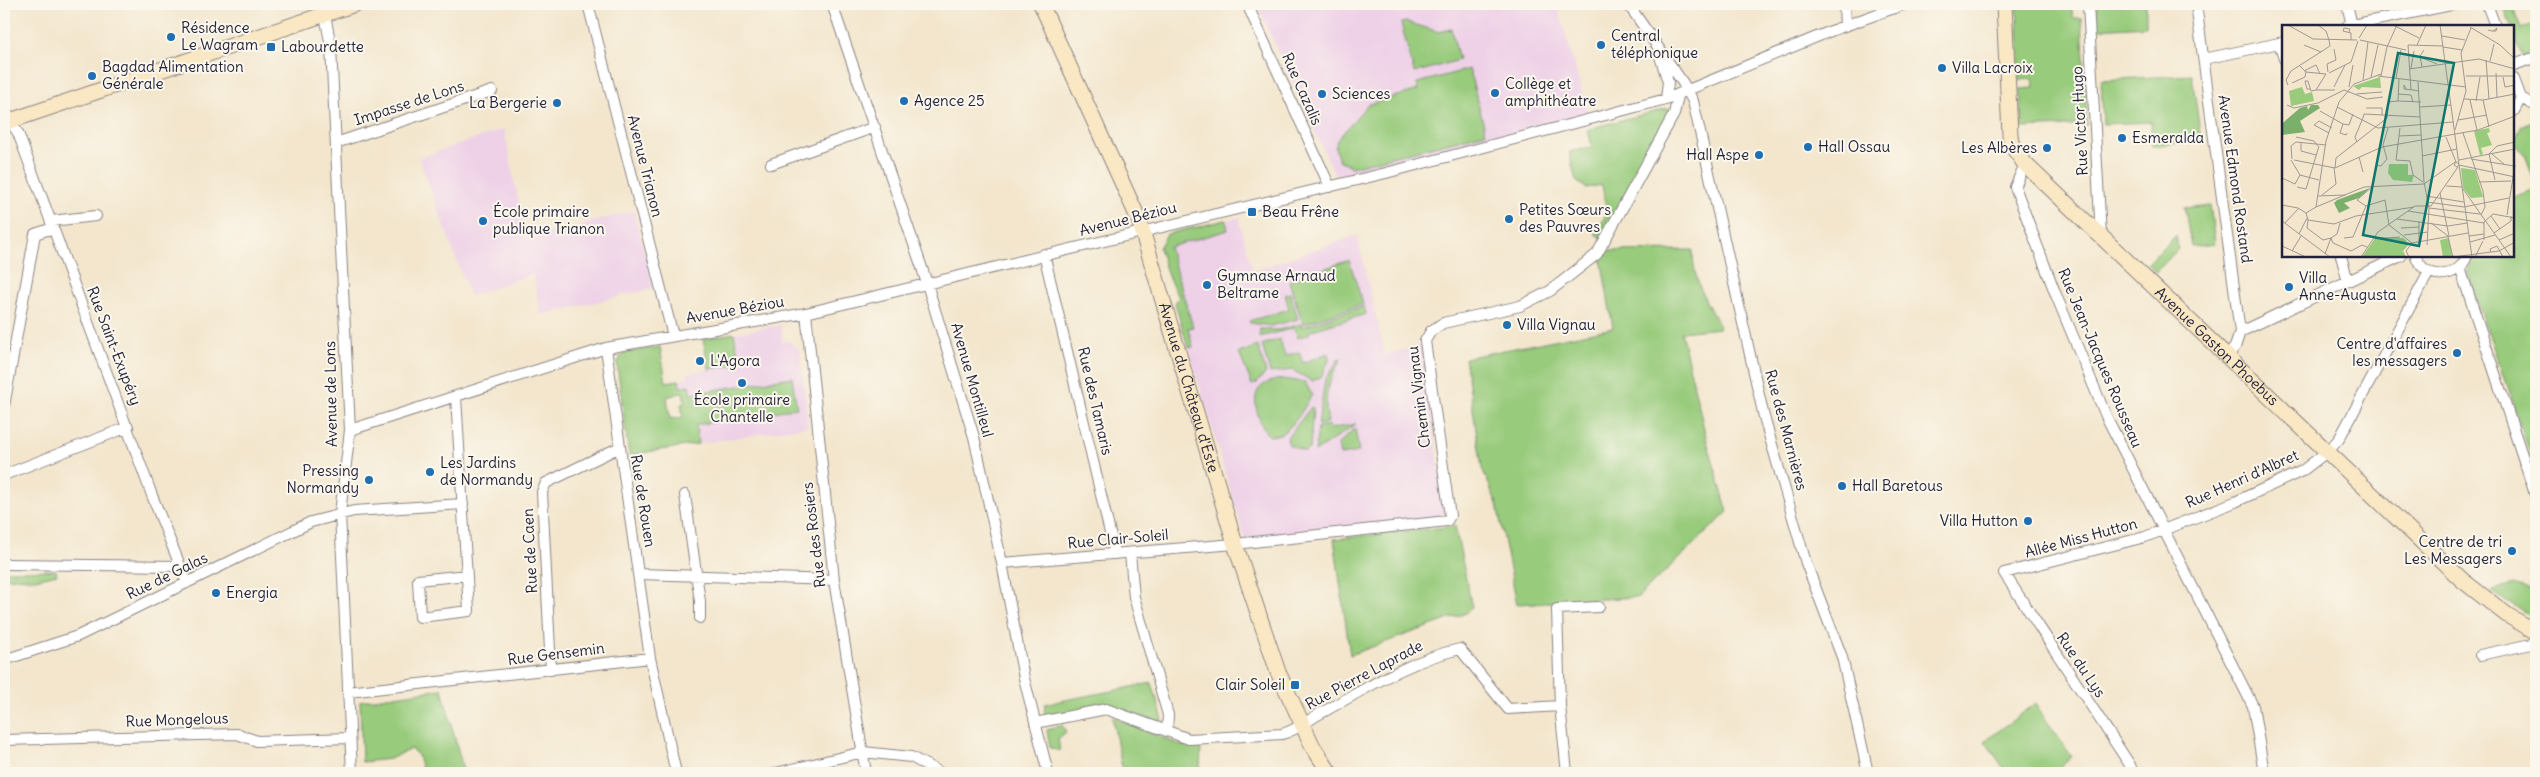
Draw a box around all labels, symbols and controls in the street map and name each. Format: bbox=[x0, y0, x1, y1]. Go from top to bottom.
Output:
place label: Résidence Le Wagram bbox=[181, 18, 258, 54]
inset map bbox=[2282, 25, 2515, 258]
place label: Central téléphonique bbox=[1611, 26, 1698, 62]
marker: Résidence Le Wagram bbox=[165, 31, 177, 43]
place label: Labourdette bbox=[281, 37, 364, 56]
marker: Central téléphonique bbox=[1595, 39, 1607, 51]
marker: Labourdette bbox=[265, 41, 277, 53]
street label: Rue Cazalis bbox=[1278, 50, 1327, 128]
place label: Bagdad Alimentation Générale bbox=[102, 57, 244, 93]
place label: Villa Lacroix bbox=[1952, 58, 2034, 77]
marker: Villa Lacroix bbox=[1936, 62, 1948, 74]
street label: Rue Victor Hugo bbox=[2067, 66, 2092, 176]
marker: Bagdad Alimentation Générale bbox=[86, 70, 98, 82]
place label: Collège et amphithéatre bbox=[1505, 74, 1596, 110]
street label: Impasse de Lons bbox=[352, 76, 466, 129]
place label: Sciences bbox=[1332, 84, 1391, 103]
marker: Collège et amphithéatre bbox=[1489, 87, 1501, 99]
marker: Sciences bbox=[1316, 88, 1328, 100]
place label: Agence 25 bbox=[914, 91, 985, 110]
place label: La Bergerie bbox=[469, 93, 547, 112]
street label: Avenue Edmond Rostand bbox=[2214, 94, 2257, 264]
marker: Agence 25 bbox=[898, 95, 910, 107]
marker: La Bergerie bbox=[551, 97, 563, 109]
street label: Avenue Trianon bbox=[624, 113, 667, 219]
place label: Esmeralda bbox=[2132, 128, 2205, 147]
marker: Esmeralda bbox=[2116, 132, 2128, 144]
place label: Hall Ossau bbox=[1818, 137, 1890, 156]
place label: Les Albères bbox=[1961, 138, 2037, 157]
marker: Hall Ossau bbox=[1802, 141, 1814, 153]
marker: Les Albères bbox=[2041, 142, 2053, 154]
place label: Hall Aspe bbox=[1686, 145, 1749, 164]
marker: Hall Aspe bbox=[1753, 149, 1765, 161]
street label: Avenue Béziou bbox=[1077, 197, 1179, 240]
place label: Petites Sœurs des Pauvres bbox=[1519, 200, 1611, 236]
place label: École primaire publique Trianon bbox=[493, 202, 605, 238]
place label: Beau Frêne bbox=[1262, 202, 1339, 221]
marker: Beau Frêne bbox=[1246, 206, 1258, 218]
marker: Petites Sœurs des Pauvres bbox=[1503, 213, 1515, 225]
marker: École primaire publique Trianon bbox=[477, 215, 489, 227]
street label: Rue Jean-Jacques Rousseau bbox=[2054, 265, 2147, 451]
place label: Gymnase Arnaud Beltrame bbox=[1217, 266, 1336, 302]
place label: Villa Anne-Augusta bbox=[2299, 268, 2397, 304]
marker: Gymnase Arnaud Beltrame bbox=[1201, 279, 1213, 291]
marker: Villa Anne-Augusta bbox=[2283, 281, 2295, 293]
street label: Avenue Gaston Phoebus bbox=[2151, 283, 2283, 410]
street label: Rue Saint-Exupéry bbox=[83, 284, 146, 408]
street label: Avenue Béziou bbox=[684, 291, 786, 328]
street label: Avenue du Château d'Este bbox=[1155, 300, 1223, 475]
place label: Villa Vignau bbox=[1517, 315, 1596, 334]
marker: Villa Vignau bbox=[1501, 319, 1513, 331]
street label: Avenue Montilleul bbox=[947, 320, 998, 439]
place label: Centre d'affaires les messagers bbox=[2336, 334, 2447, 370]
street label: Avenue de Lons bbox=[320, 341, 341, 447]
street label: Rue des Tamaris bbox=[1074, 345, 1117, 457]
street label: Chemin Vignau bbox=[1403, 345, 1434, 449]
marker: Centre d'affaires les messagers bbox=[2451, 347, 2463, 359]
place label: L'Agora bbox=[710, 351, 761, 370]
marker: L'Agora bbox=[694, 355, 706, 367]
street label: Rue des Marnières bbox=[1761, 367, 1812, 493]
marker: École primaire Chantelle bbox=[736, 377, 748, 389]
place label: École primaire Chantelle bbox=[694, 390, 790, 426]
street label: Rue Henri d'Albret bbox=[2182, 445, 2301, 512]
place label: Les Jardins de Normandy bbox=[440, 453, 533, 489]
street label: Rue de Rouen bbox=[627, 453, 660, 549]
place label: Pressing Normandy bbox=[286, 461, 359, 497]
marker: Les Jardins de Normandy bbox=[424, 466, 436, 478]
marker: Pressing Normandy bbox=[363, 474, 375, 486]
place label: Hall Baretous bbox=[1852, 476, 1943, 495]
marker: Hall Baretous bbox=[1836, 480, 1848, 492]
street label: Rue des Rosiers bbox=[798, 481, 829, 589]
street label: Rue de Caen bbox=[518, 508, 541, 594]
place label: Villa Hutton bbox=[1940, 511, 2018, 530]
street label: Allée Miss Hutton bbox=[2023, 513, 2139, 562]
marker: Villa Hutton bbox=[2022, 515, 2034, 527]
street label: Rue Clair-Soleil bbox=[1067, 525, 1169, 552]
place label: Centre de tri Les Messagers bbox=[2404, 532, 2502, 568]
marker: Centre de tri Les Messagers bbox=[2506, 545, 2518, 557]
street label: Rue de Galas bbox=[123, 548, 211, 603]
place label: Energia bbox=[226, 583, 278, 602]
marker: Energia bbox=[210, 587, 222, 599]
street label: Rue du Lys bbox=[2053, 629, 2110, 701]
street label: Rue Pierre Laprade bbox=[1302, 636, 1426, 713]
street label: Rue Gensemin bbox=[506, 638, 606, 669]
place label: Clair Soleil bbox=[1215, 675, 1285, 694]
marker: Clair Soleil bbox=[1289, 679, 1301, 691]
street label: Rue Mongelous bbox=[125, 708, 229, 731]

